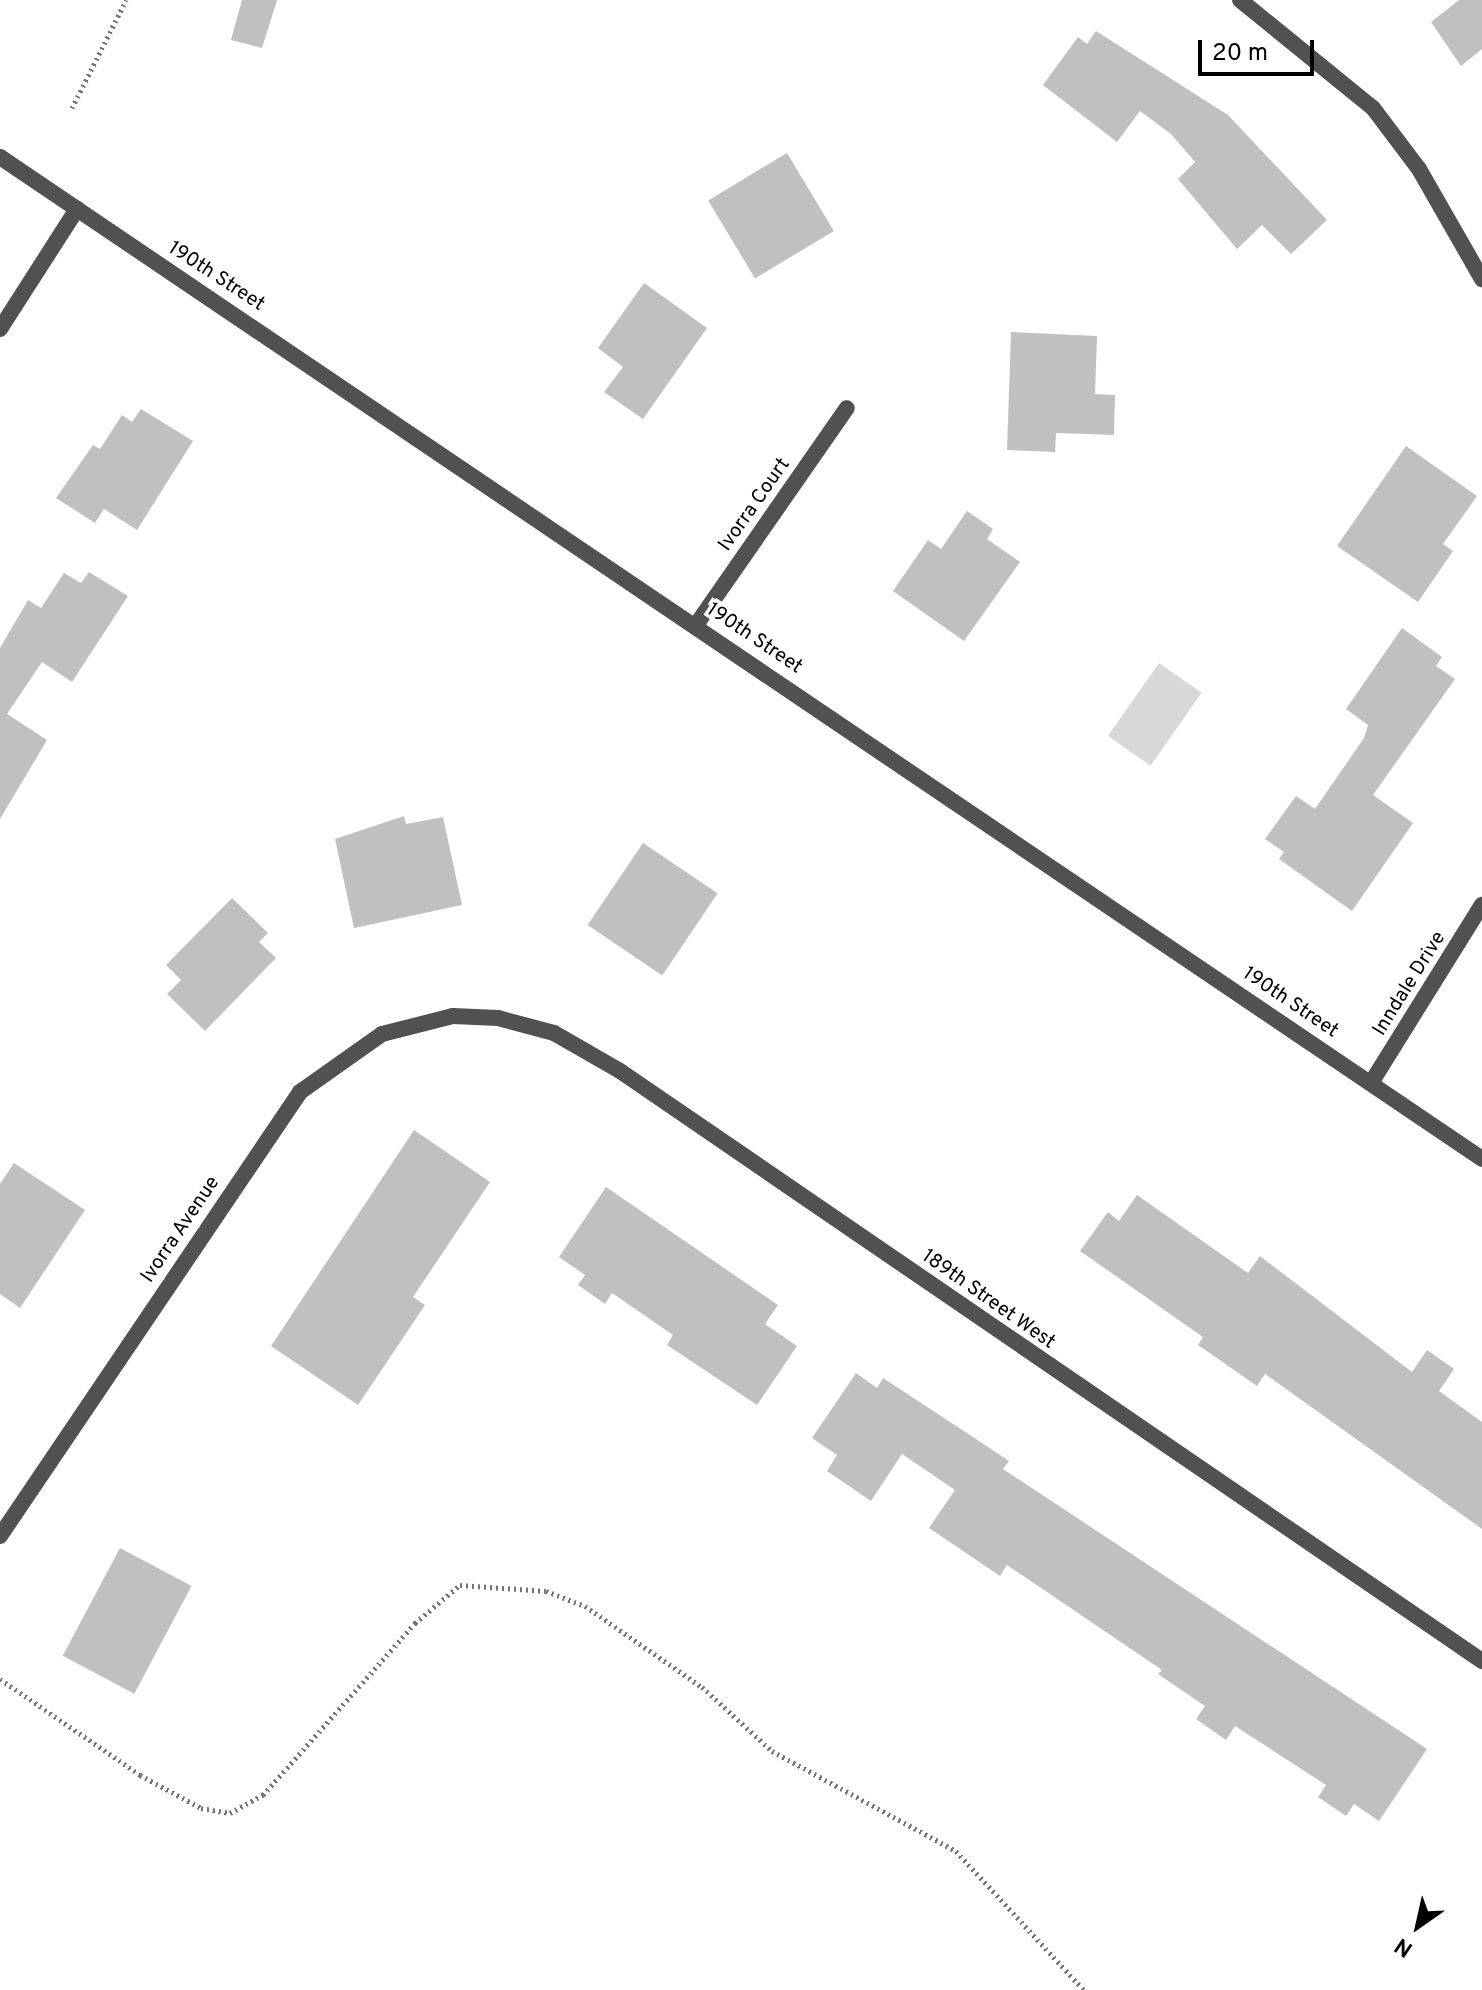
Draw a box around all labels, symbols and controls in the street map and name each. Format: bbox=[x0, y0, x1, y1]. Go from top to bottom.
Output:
scale bar bbox=[1202, 24, 1318, 74]
text: 20 m bbox=[1212, 39, 1268, 69]
street label: 190th Street bbox=[163, 237, 269, 317]
street label: Ivorra Court bbox=[714, 454, 796, 556]
street label: 190th Street bbox=[702, 598, 806, 680]
street label: Inndale Drive bbox=[1368, 927, 1452, 1041]
street label: 190th Street bbox=[1238, 962, 1342, 1044]
street label: Ivorra Avenue bbox=[136, 1172, 226, 1288]
street label: 189th Street West bbox=[916, 1245, 1060, 1355]
north arrow bbox=[1378, 1886, 1458, 1966]
text: N bbox=[1390, 1931, 1418, 1962]

